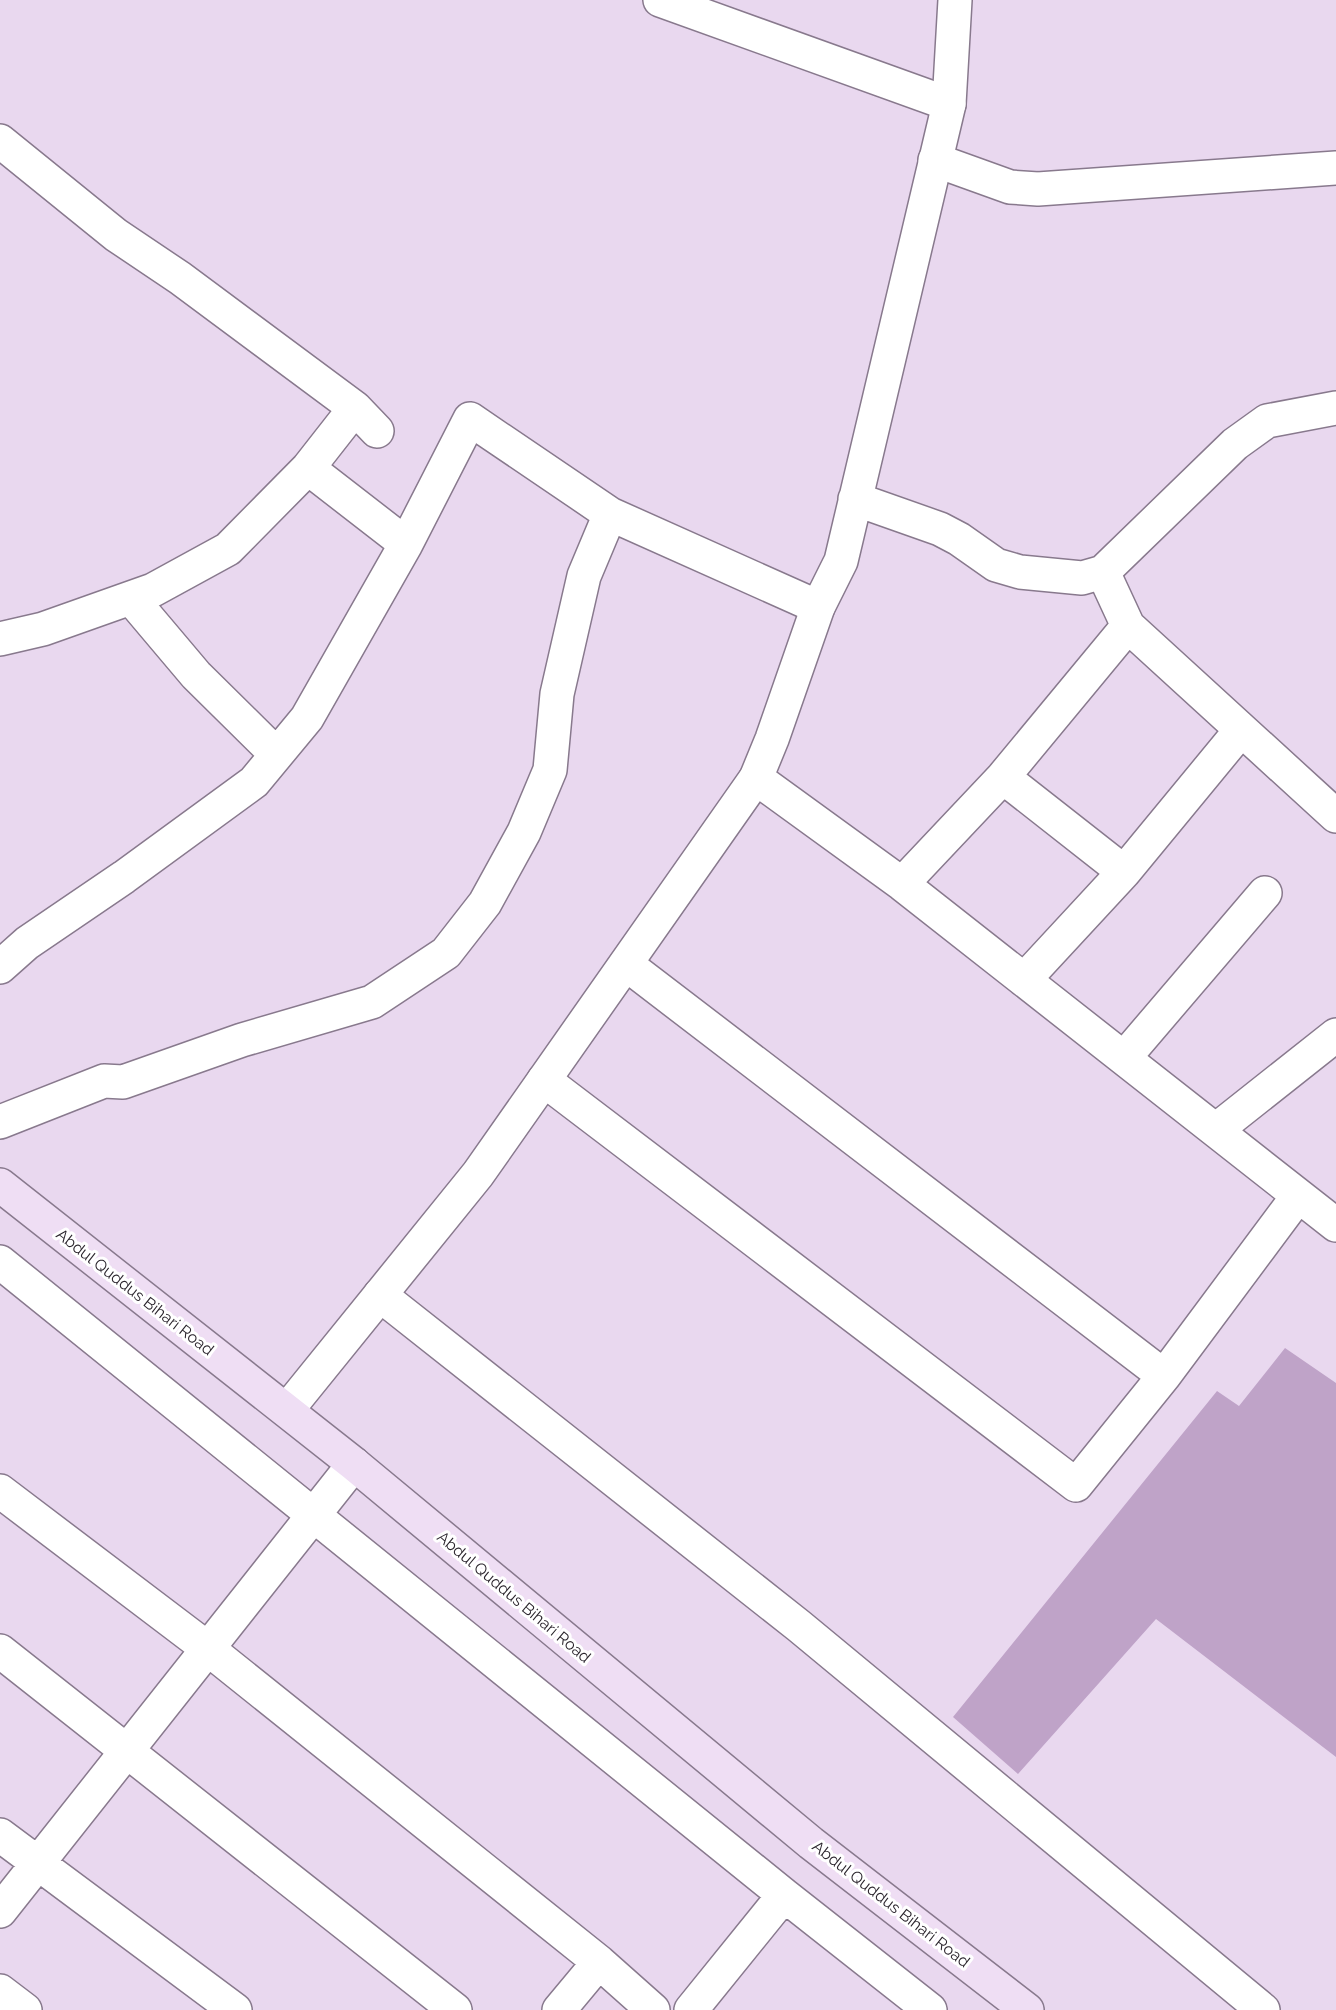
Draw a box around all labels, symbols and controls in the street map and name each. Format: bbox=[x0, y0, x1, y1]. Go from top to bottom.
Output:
street label: Abdul Quddus Bihari Road bbox=[52, 1225, 218, 1359]
street label: Abdul Quddus Bihari Road bbox=[433, 1527, 595, 1667]
street label: Abdul Quddus Bihari Road bbox=[808, 1837, 974, 1971]

